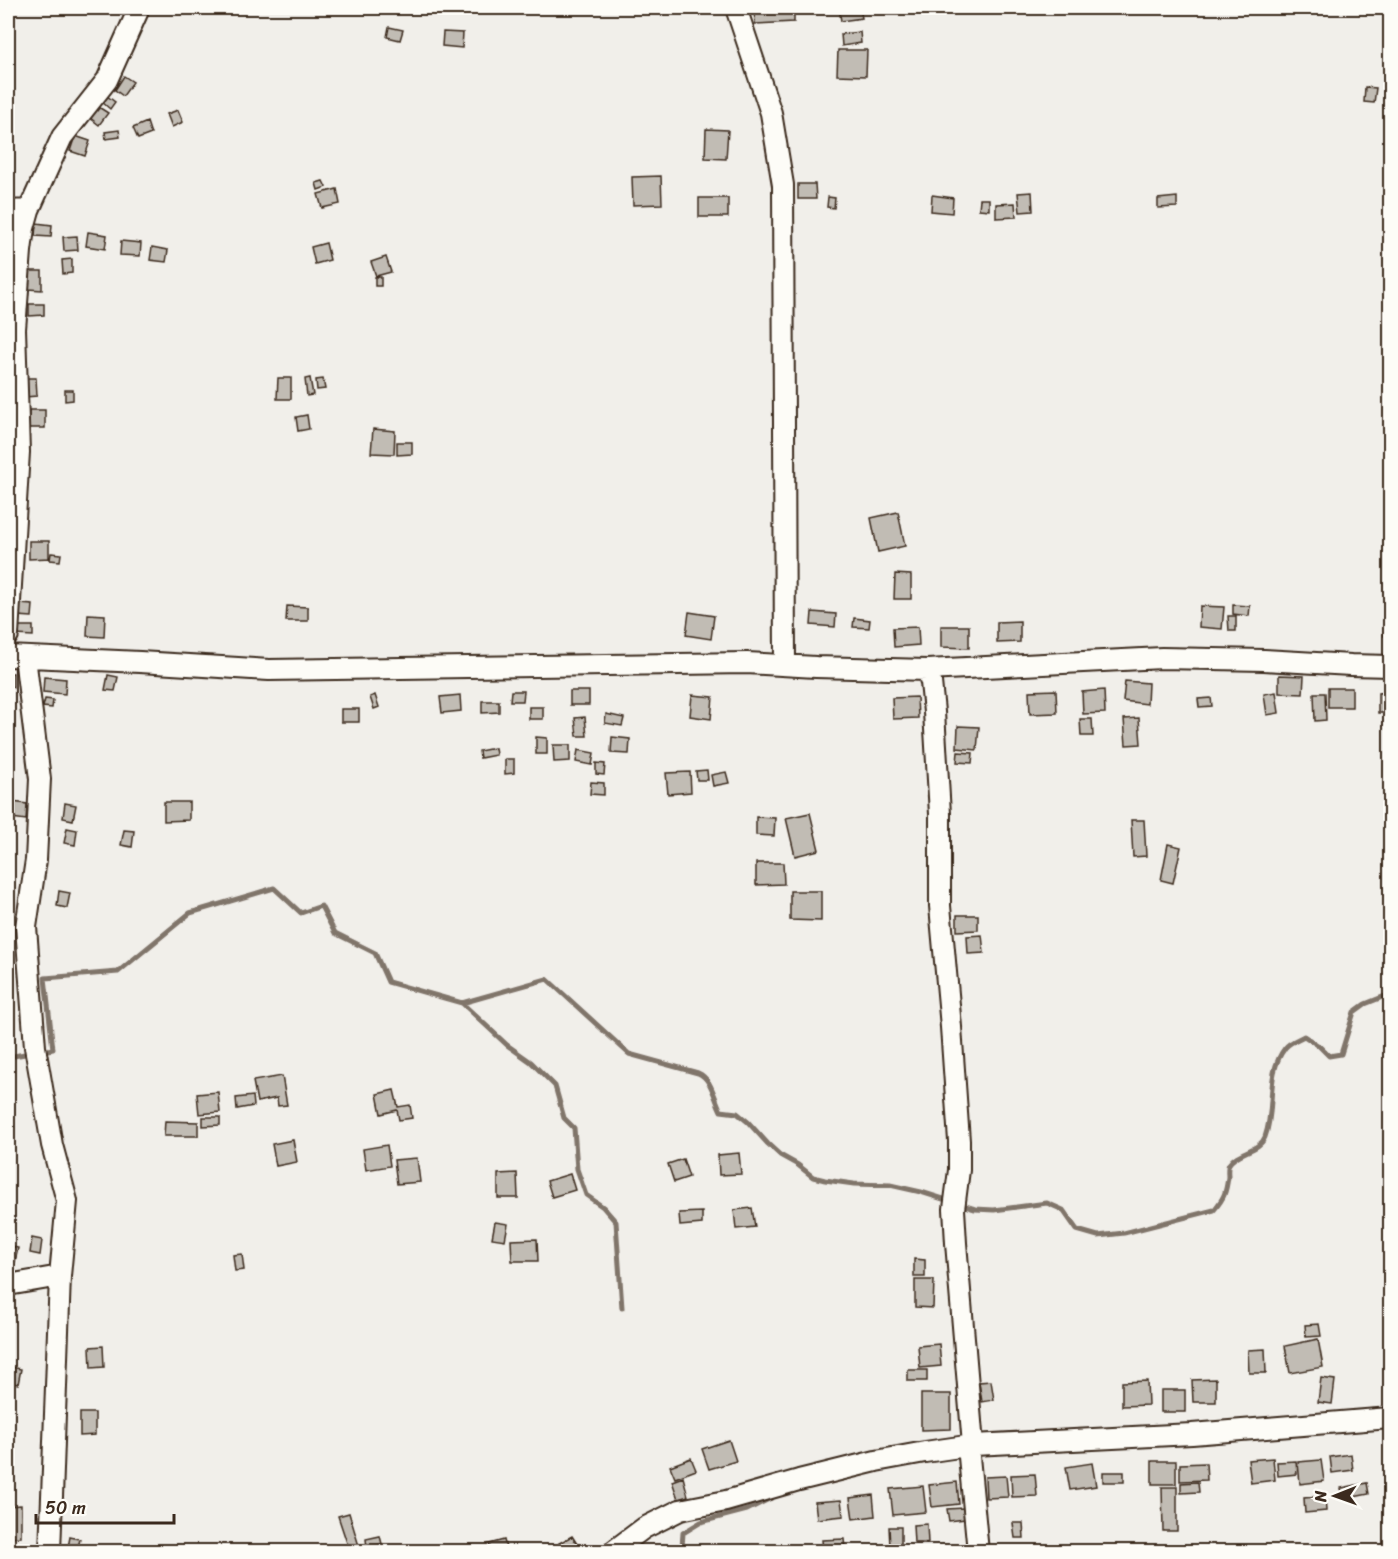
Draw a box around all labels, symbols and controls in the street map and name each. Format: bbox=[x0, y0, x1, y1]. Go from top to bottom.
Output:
north arrow bbox=[1305, 1466, 1365, 1526]
scale bar bbox=[36, 1487, 174, 1525]
text: N bbox=[1306, 1490, 1335, 1503]
text: 50 m bbox=[45, 1492, 86, 1524]

